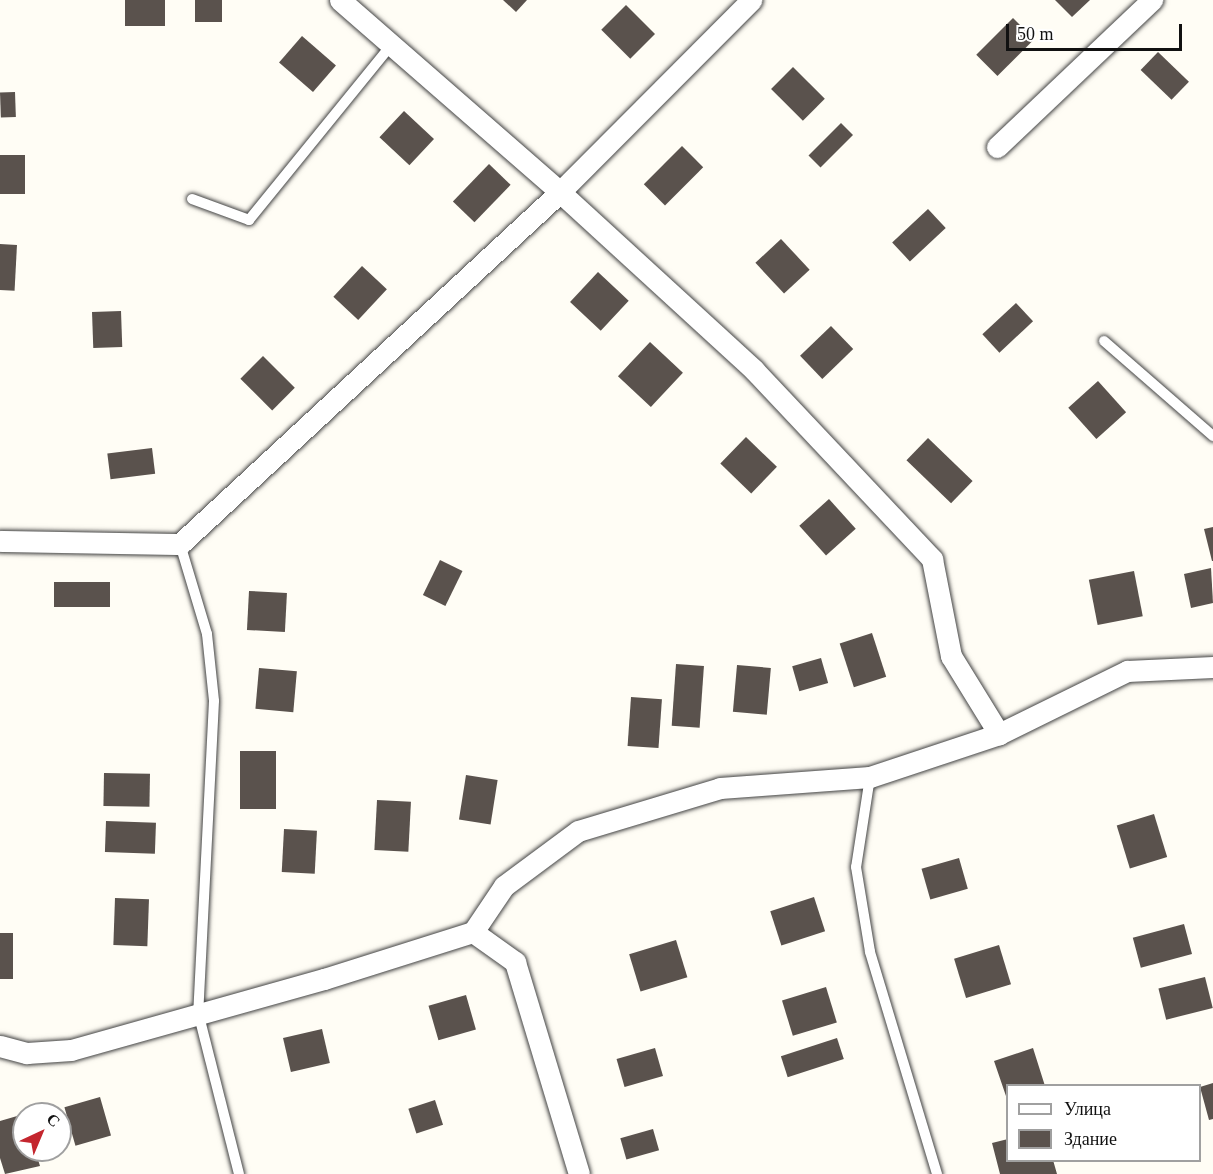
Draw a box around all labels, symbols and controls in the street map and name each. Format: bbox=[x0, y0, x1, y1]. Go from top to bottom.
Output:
scale bar bbox=[1009, 12, 1184, 50]
text: 50 m bbox=[1017, 24, 1054, 44]
legend bbox=[1006, 1084, 1201, 1162]
text: Улица bbox=[1064, 1099, 1111, 1119]
north arrow bbox=[12, 1102, 72, 1162]
text: С bbox=[43, 1110, 64, 1130]
text: Здание bbox=[1064, 1129, 1117, 1149]

